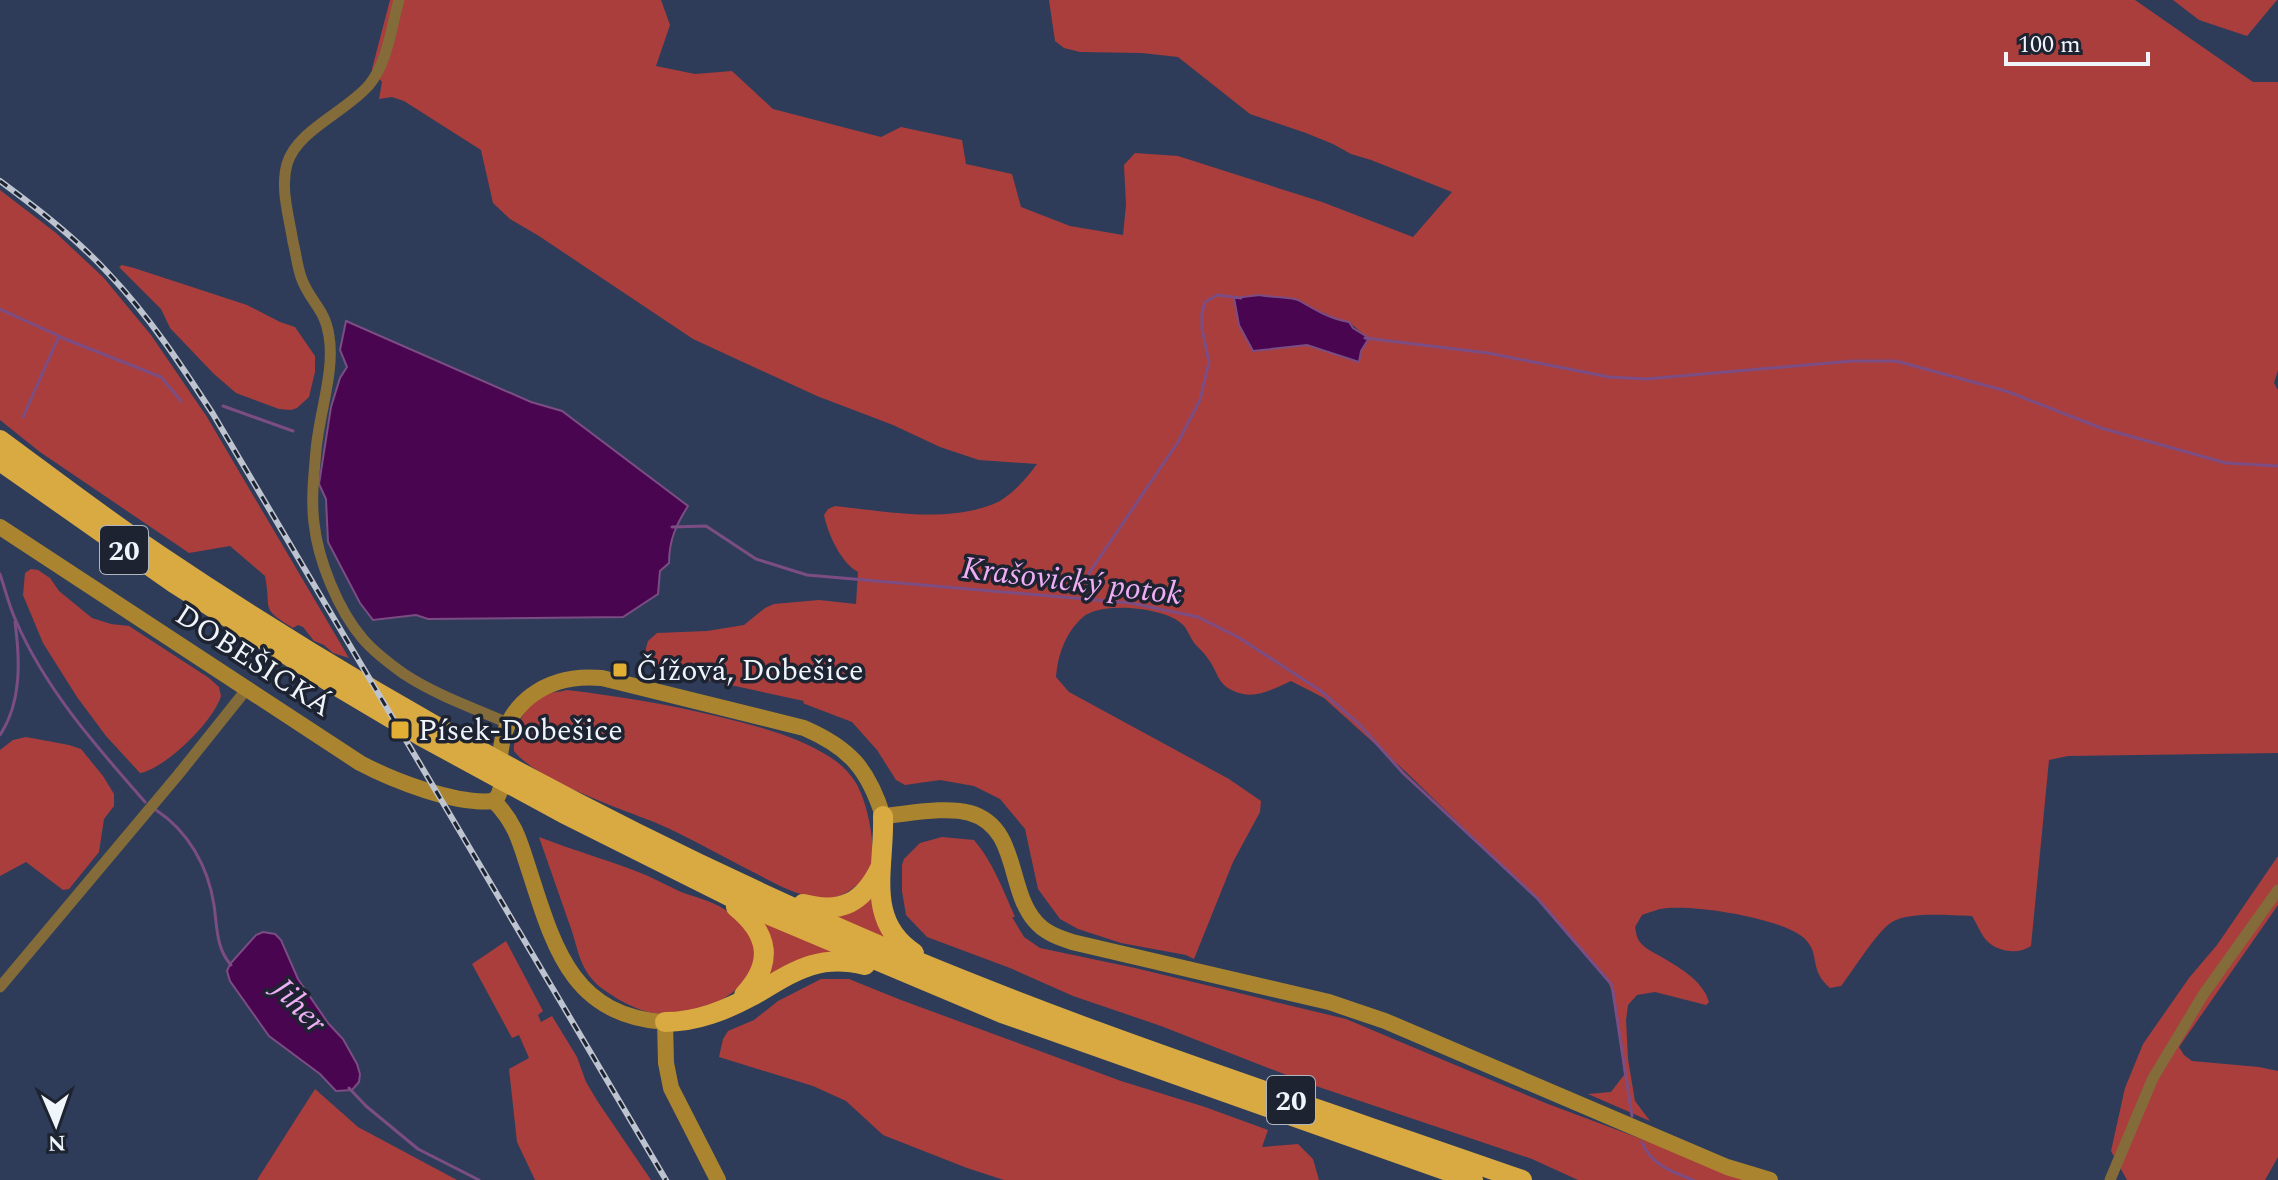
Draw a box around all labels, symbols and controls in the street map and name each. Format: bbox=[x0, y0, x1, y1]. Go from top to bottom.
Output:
scale bar bbox=[2006, 16, 2148, 66]
text: 100 m bbox=[2018, 27, 2081, 63]
road number: 20 bbox=[100, 526, 148, 574]
water label: Krašovický potok bbox=[959, 544, 1185, 619]
street label: DOBEŠICKÁ bbox=[166, 593, 341, 729]
place label: Čížová, Dobešice bbox=[636, 648, 864, 694]
marker: Čížová, Dobešice bbox=[611, 661, 629, 679]
place label: Písek-Dobešice bbox=[418, 708, 623, 754]
marker: Písek-Dobešice bbox=[389, 719, 411, 741]
water label: Jiher bbox=[258, 965, 339, 1046]
road number: 20 bbox=[1267, 1076, 1315, 1124]
north arrow bbox=[16, 1084, 96, 1164]
text: N bbox=[47, 1126, 66, 1159]

